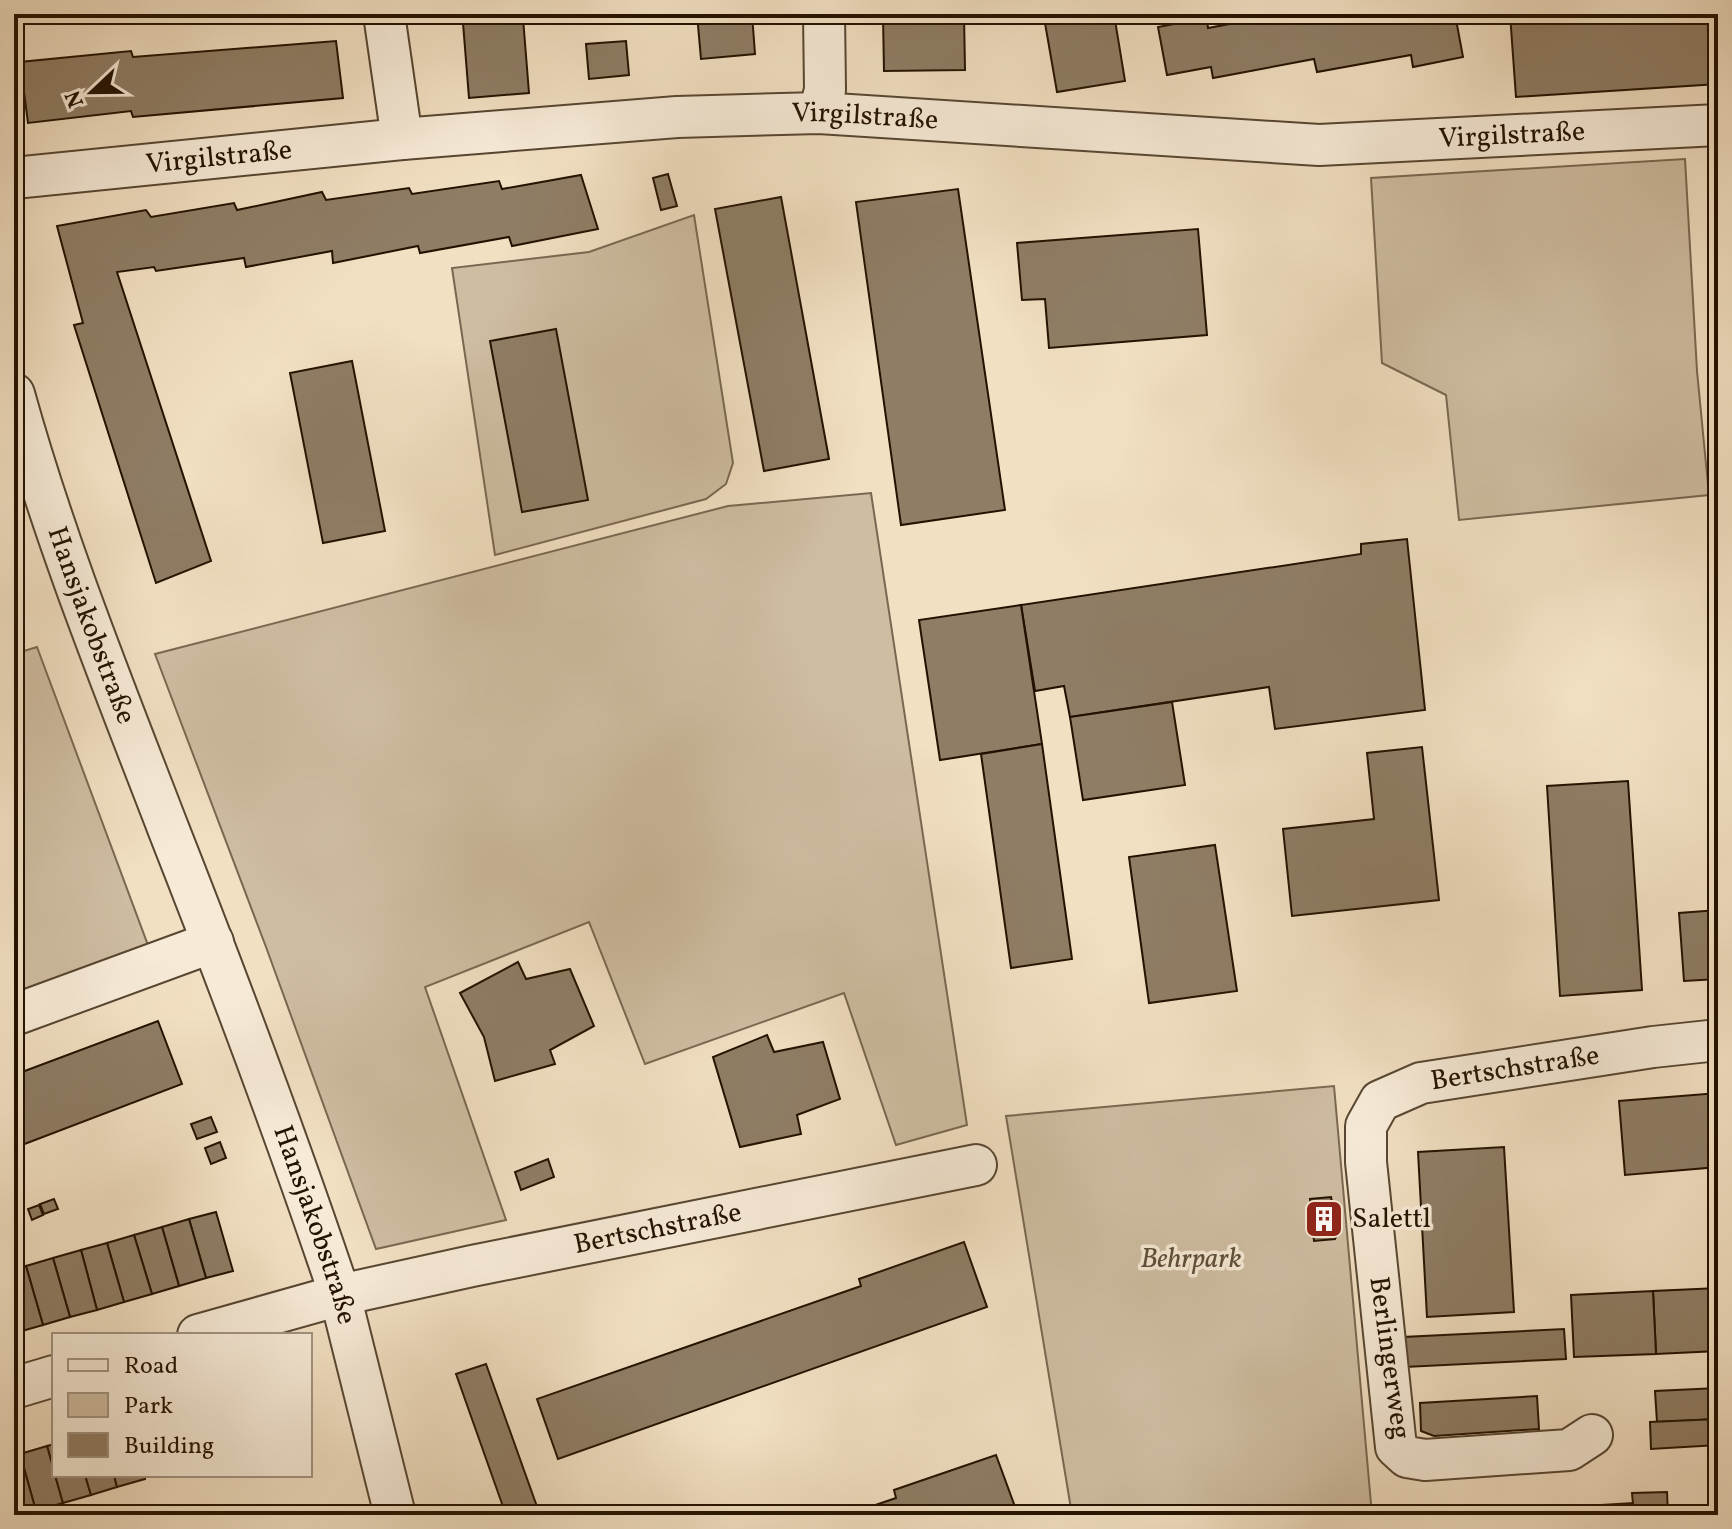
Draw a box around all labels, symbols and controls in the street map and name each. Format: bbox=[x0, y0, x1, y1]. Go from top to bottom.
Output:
north arrow bbox=[52, 52, 132, 132]
text: N bbox=[58, 85, 93, 112]
street label: Virgilstraße bbox=[791, 93, 939, 140]
street label: Virgilstraße bbox=[1438, 112, 1586, 158]
street label: Virgilstraße bbox=[144, 131, 294, 184]
street label: Hansjakobstraße bbox=[37, 521, 146, 730]
street label: Bertschstraße bbox=[1428, 1036, 1602, 1101]
street label: Hansjakobstraße bbox=[263, 1120, 366, 1328]
street label: Bertschstraße bbox=[570, 1193, 745, 1265]
building icon: Salettl bbox=[1303, 1198, 1345, 1240]
place label: Salettl bbox=[1352, 1200, 1431, 1239]
park label: Behrpark bbox=[1140, 1240, 1242, 1279]
street label: Berlingerweg bbox=[1358, 1274, 1420, 1442]
legend bbox=[52, 1333, 312, 1477]
text: Road bbox=[124, 1350, 178, 1384]
text: Park bbox=[124, 1390, 173, 1424]
text: Building bbox=[124, 1430, 214, 1464]

